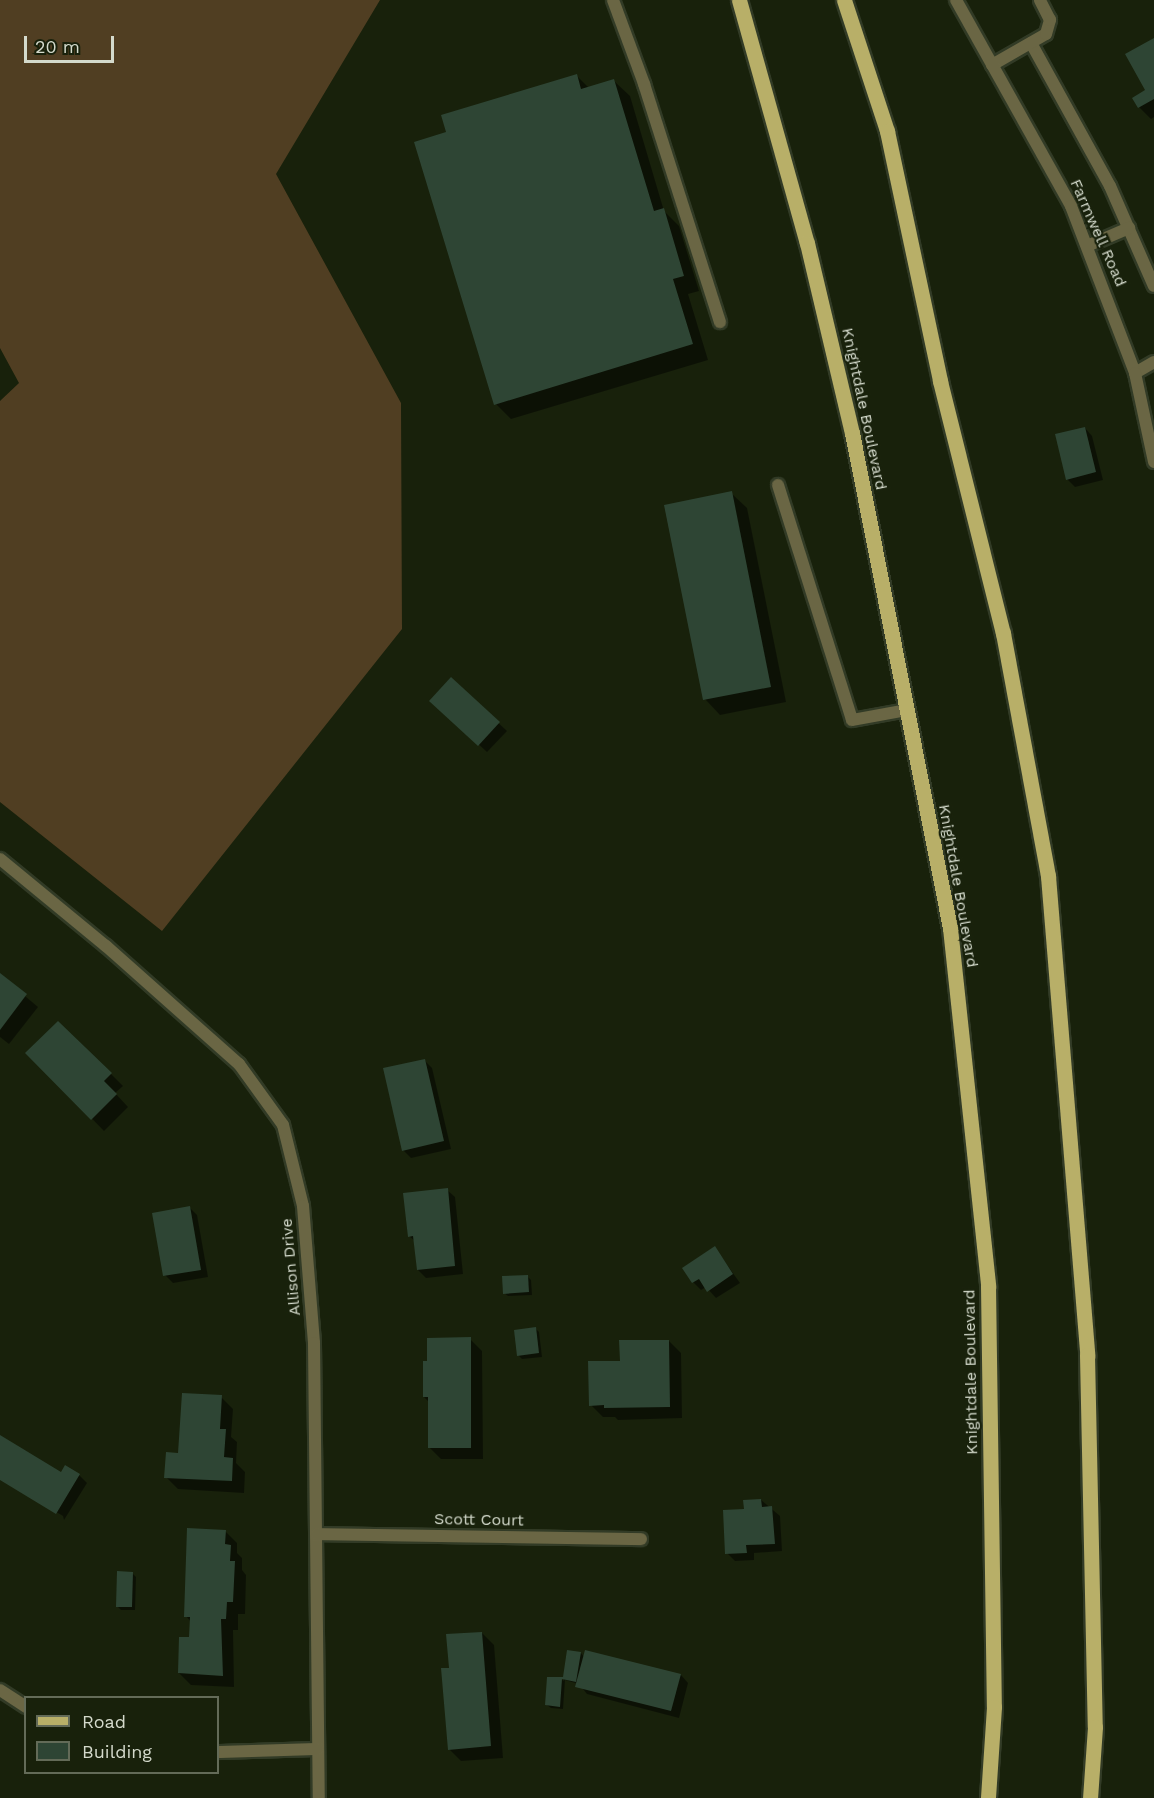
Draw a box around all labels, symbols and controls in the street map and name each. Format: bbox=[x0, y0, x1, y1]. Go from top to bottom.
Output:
scale bar bbox=[27, 24, 117, 62]
text: 20 m bbox=[35, 36, 80, 57]
street label: Farmwell Road bbox=[1066, 176, 1130, 290]
street label: Knightdale Boulevard bbox=[837, 326, 891, 492]
street label: Knightdale Boulevard bbox=[934, 803, 982, 969]
street label: Allison Drive bbox=[277, 1217, 305, 1317]
street label: Knightdale Boulevard bbox=[960, 1289, 982, 1455]
street label: Scott Court bbox=[434, 1510, 524, 1530]
legend bbox=[24, 1696, 219, 1774]
text: Road bbox=[82, 1711, 126, 1732]
text: Building bbox=[82, 1741, 152, 1762]

